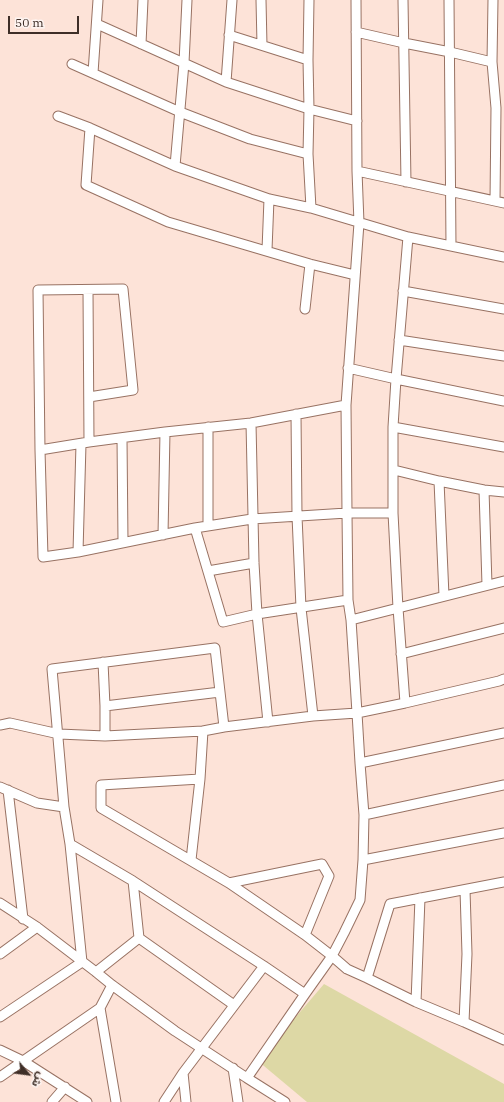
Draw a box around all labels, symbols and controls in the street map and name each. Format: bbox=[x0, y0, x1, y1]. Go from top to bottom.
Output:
scale bar bbox=[10, 8, 81, 34]
text: 50 m bbox=[15, 15, 44, 30]
north arrow bbox=[8, 1054, 48, 1094]
text: ش bbox=[29, 1070, 48, 1090]

